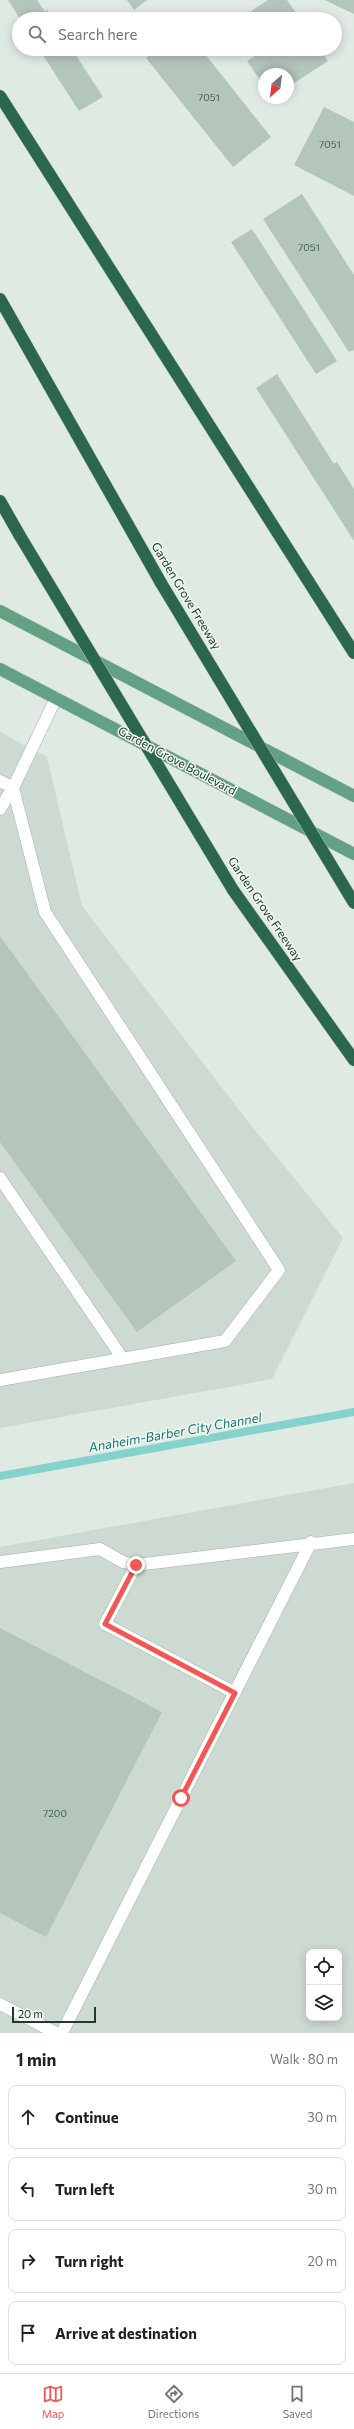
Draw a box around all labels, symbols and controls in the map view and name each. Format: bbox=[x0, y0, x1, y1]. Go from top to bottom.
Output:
search box bbox=[12, 12, 342, 56]
icon: search bbox=[26, 23, 48, 45]
text: Search here bbox=[58, 25, 137, 43]
north arrow bbox=[258, 68, 294, 104]
house number: 7051 bbox=[198, 91, 220, 103]
house number: 7051 bbox=[319, 138, 341, 150]
house number: 7051 bbox=[298, 241, 320, 253]
street label: Garden Grove Freeway bbox=[149, 539, 224, 652]
street label: Garden Grove Boulevard bbox=[116, 723, 239, 797]
street label: Garden Grove Freeway bbox=[226, 854, 306, 963]
water label: Anaheim-Barber City Channel bbox=[86, 1409, 263, 1455]
route end bbox=[127, 1556, 145, 1574]
route start bbox=[172, 1789, 190, 1807]
house number: 7200 bbox=[43, 1807, 67, 1819]
map controls bbox=[306, 1949, 342, 2021]
button: locate bbox=[306, 1949, 342, 1985]
button: layers bbox=[306, 1985, 342, 2021]
scale bar bbox=[12, 2005, 96, 2024]
text: 20 m bbox=[18, 2007, 43, 2020]
text: 1 min bbox=[16, 2049, 56, 2070]
text: Walk · 80 m bbox=[270, 2051, 338, 2067]
icon: ahead bbox=[17, 2106, 39, 2128]
text: Continue bbox=[55, 2108, 119, 2126]
text: 30 m bbox=[307, 2109, 337, 2125]
icon: left bbox=[17, 2178, 39, 2200]
text: Turn left bbox=[55, 2180, 114, 2198]
text: 30 m bbox=[307, 2181, 337, 2197]
icon: right bbox=[17, 2250, 39, 2272]
text: Turn right bbox=[55, 2252, 124, 2270]
text: 20 m bbox=[308, 2253, 337, 2269]
icon: arrive bbox=[17, 2322, 39, 2344]
text: Arrive at destination bbox=[55, 2324, 197, 2342]
tab: Map bbox=[42, 2383, 64, 2420]
tab: Directions bbox=[148, 2383, 199, 2420]
tab: Saved bbox=[283, 2383, 312, 2420]

